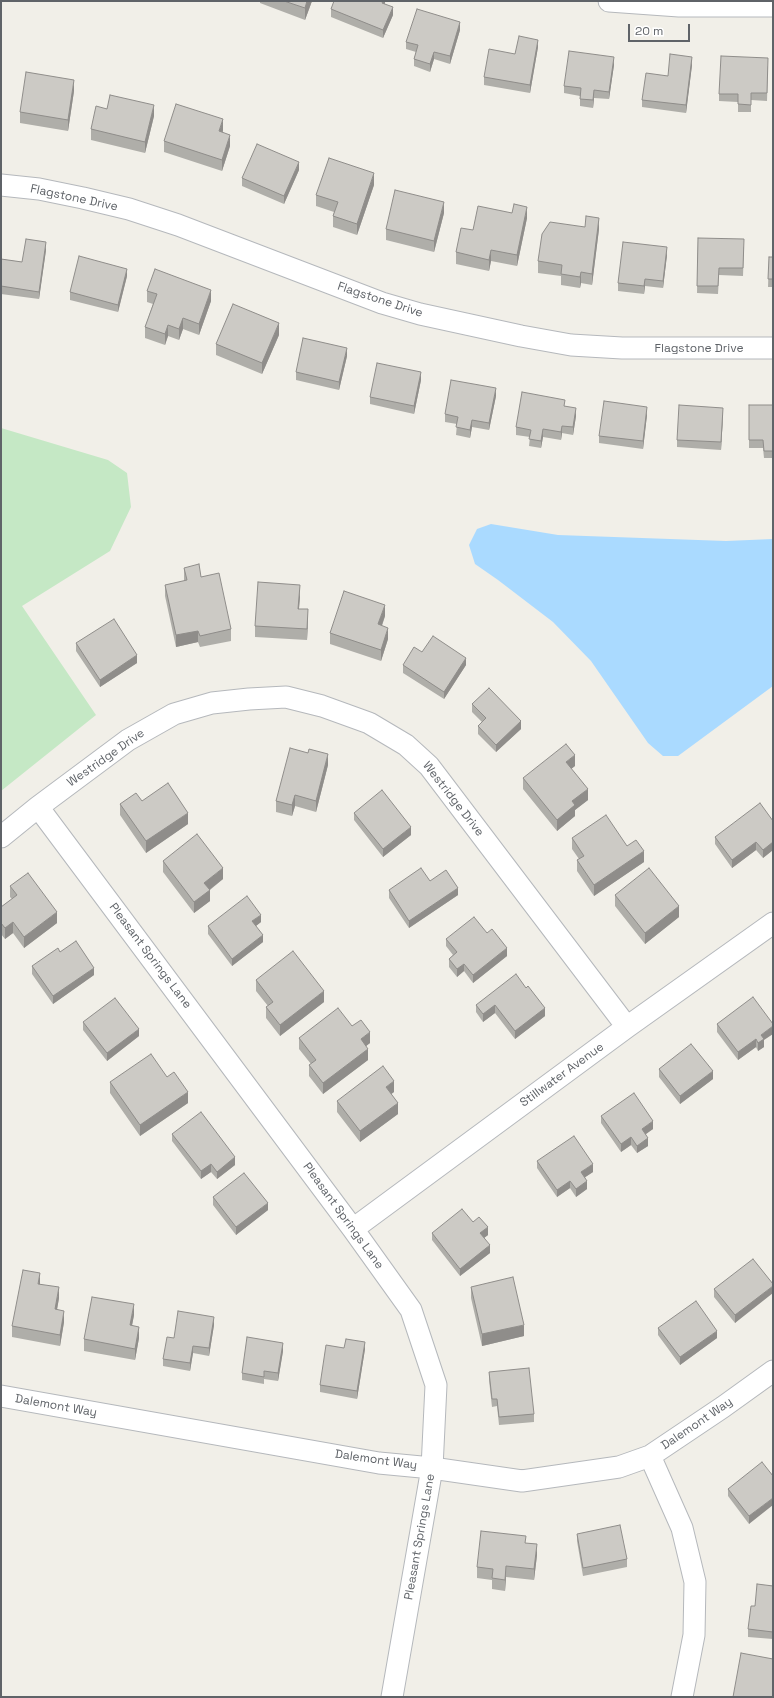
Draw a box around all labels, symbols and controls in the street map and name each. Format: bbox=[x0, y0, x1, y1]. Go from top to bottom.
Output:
scale bar bbox=[630, 16, 692, 42]
text: 20 m bbox=[635, 23, 663, 39]
street label: Flagstone Drive bbox=[29, 182, 119, 214]
street label: Flagstone Drive bbox=[335, 279, 425, 321]
street label: Flagstone Drive bbox=[654, 342, 744, 356]
street label: Westridge Drive bbox=[65, 726, 147, 790]
street label: Westridge Drive bbox=[419, 759, 487, 839]
street label: Pleasant Springs Lane bbox=[106, 901, 194, 1011]
street label: Stillwater Avenue bbox=[517, 1040, 607, 1110]
street label: Pleasant Springs Lane bbox=[300, 1160, 386, 1272]
street label: Dalemont Way bbox=[14, 1392, 98, 1420]
street label: Dalemont Way bbox=[659, 1395, 735, 1453]
street label: Dalemont Way bbox=[334, 1447, 418, 1473]
street label: Pleasant Springs Lane bbox=[402, 1473, 438, 1601]

